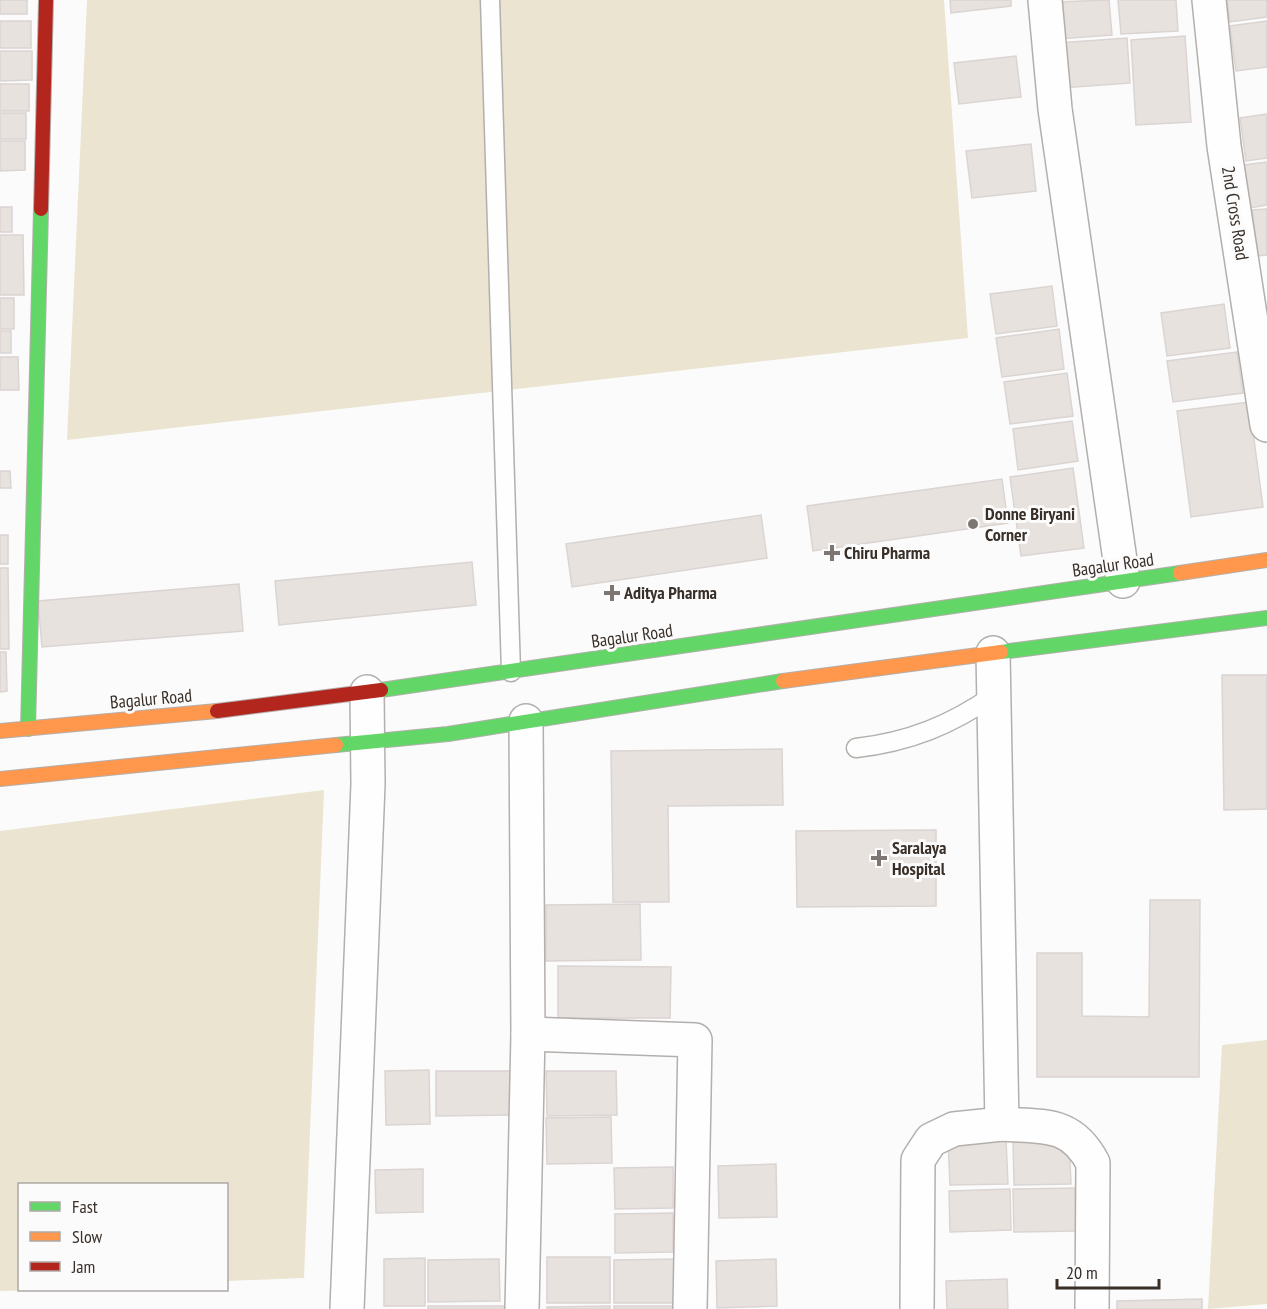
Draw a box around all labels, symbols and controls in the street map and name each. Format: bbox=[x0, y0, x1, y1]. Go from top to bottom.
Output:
street label: 2nd Cross Road bbox=[1217, 164, 1254, 262]
place label: Donne Biryani Corner bbox=[985, 502, 1075, 546]
marker: Donne Biryani Corner bbox=[966, 517, 980, 531]
place label: Chiru Pharma bbox=[844, 541, 930, 564]
marker: Chiru Pharma bbox=[825, 546, 839, 560]
street label: Bagalur Road bbox=[1071, 547, 1155, 582]
place label: Aditya Pharma bbox=[623, 581, 717, 604]
marker: Aditya Pharma bbox=[605, 586, 619, 600]
street label: Bagalur Road bbox=[590, 618, 674, 653]
street label: Bagalur Road bbox=[109, 683, 193, 714]
place label: Saralaya Hospital bbox=[892, 836, 947, 880]
marker: Saralaya Hospital bbox=[870, 849, 888, 867]
legend bbox=[18, 1183, 228, 1291]
text: Fast bbox=[72, 1195, 98, 1218]
text: Slow bbox=[72, 1225, 103, 1248]
scale bar bbox=[1057, 1252, 1159, 1290]
text: Jam bbox=[71, 1255, 95, 1278]
text: 20 m bbox=[1066, 1261, 1098, 1284]

